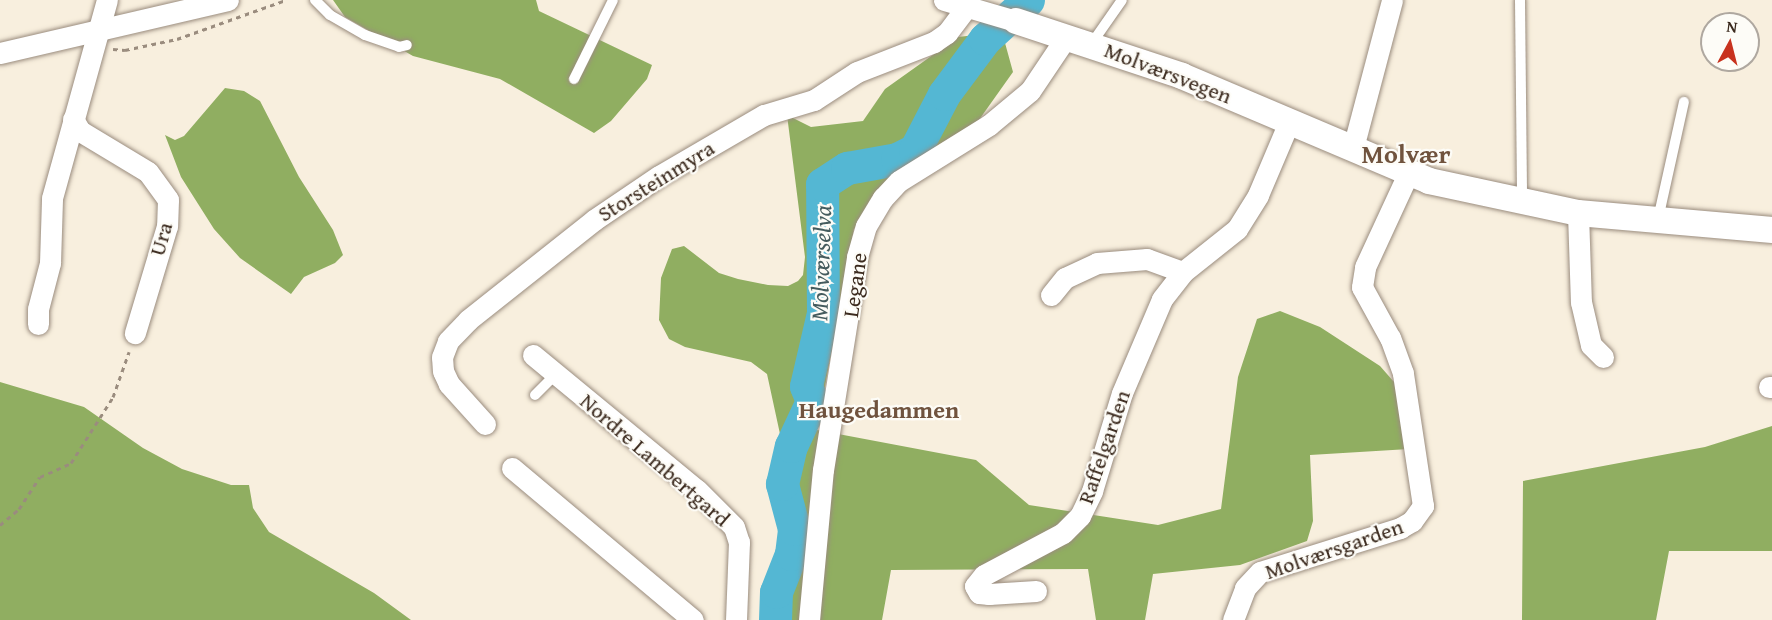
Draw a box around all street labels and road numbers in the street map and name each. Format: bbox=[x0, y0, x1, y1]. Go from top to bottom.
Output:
street label: Molværsvegen bbox=[1101, 37, 1235, 109]
street label: Storsteinmyra bbox=[593, 135, 719, 227]
street label: Ura bbox=[144, 219, 178, 259]
street label: Legane bbox=[837, 251, 873, 319]
street label: Raffelgarden bbox=[1072, 387, 1136, 507]
street label: Nordre Lambertgard bbox=[575, 388, 735, 532]
street label: Molværsgarden bbox=[1261, 513, 1407, 585]

